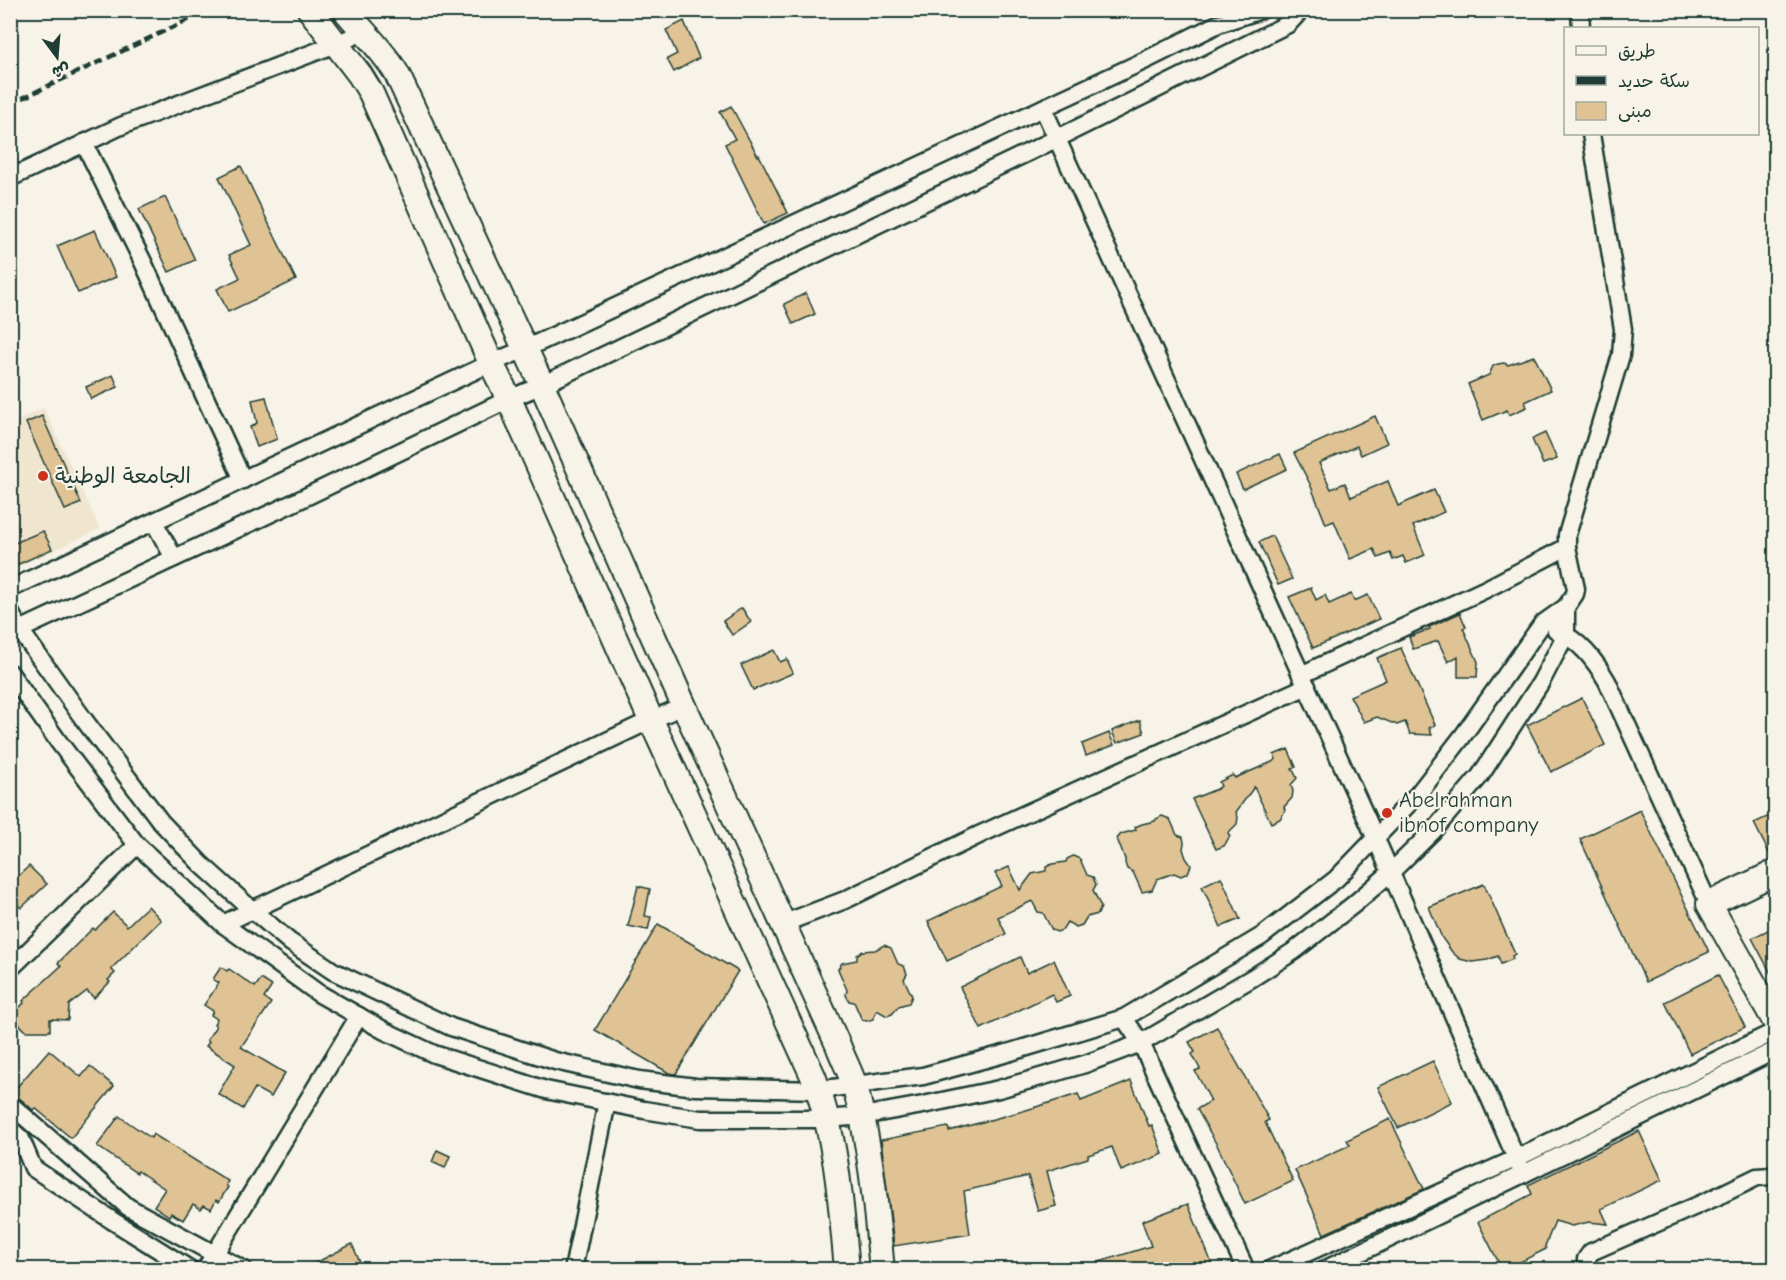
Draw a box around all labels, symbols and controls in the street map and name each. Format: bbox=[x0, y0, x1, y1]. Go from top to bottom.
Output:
north arrow bbox=[27, 27, 87, 87]
legend bbox=[1564, 27, 1759, 135]
text: طريق bbox=[1618, 41, 1656, 62]
text: ش bbox=[50, 59, 72, 82]
text: سكة حديد bbox=[1618, 71, 1690, 92]
text: مبنى bbox=[1618, 101, 1652, 122]
place label: الجامعة الوطنية bbox=[55, 463, 191, 489]
marker: الجامعة الوطنية bbox=[36, 469, 50, 483]
place label: Abelrahman ibnof company bbox=[1399, 787, 1539, 838]
marker: Abelrahman ibnof company bbox=[1380, 806, 1394, 820]

